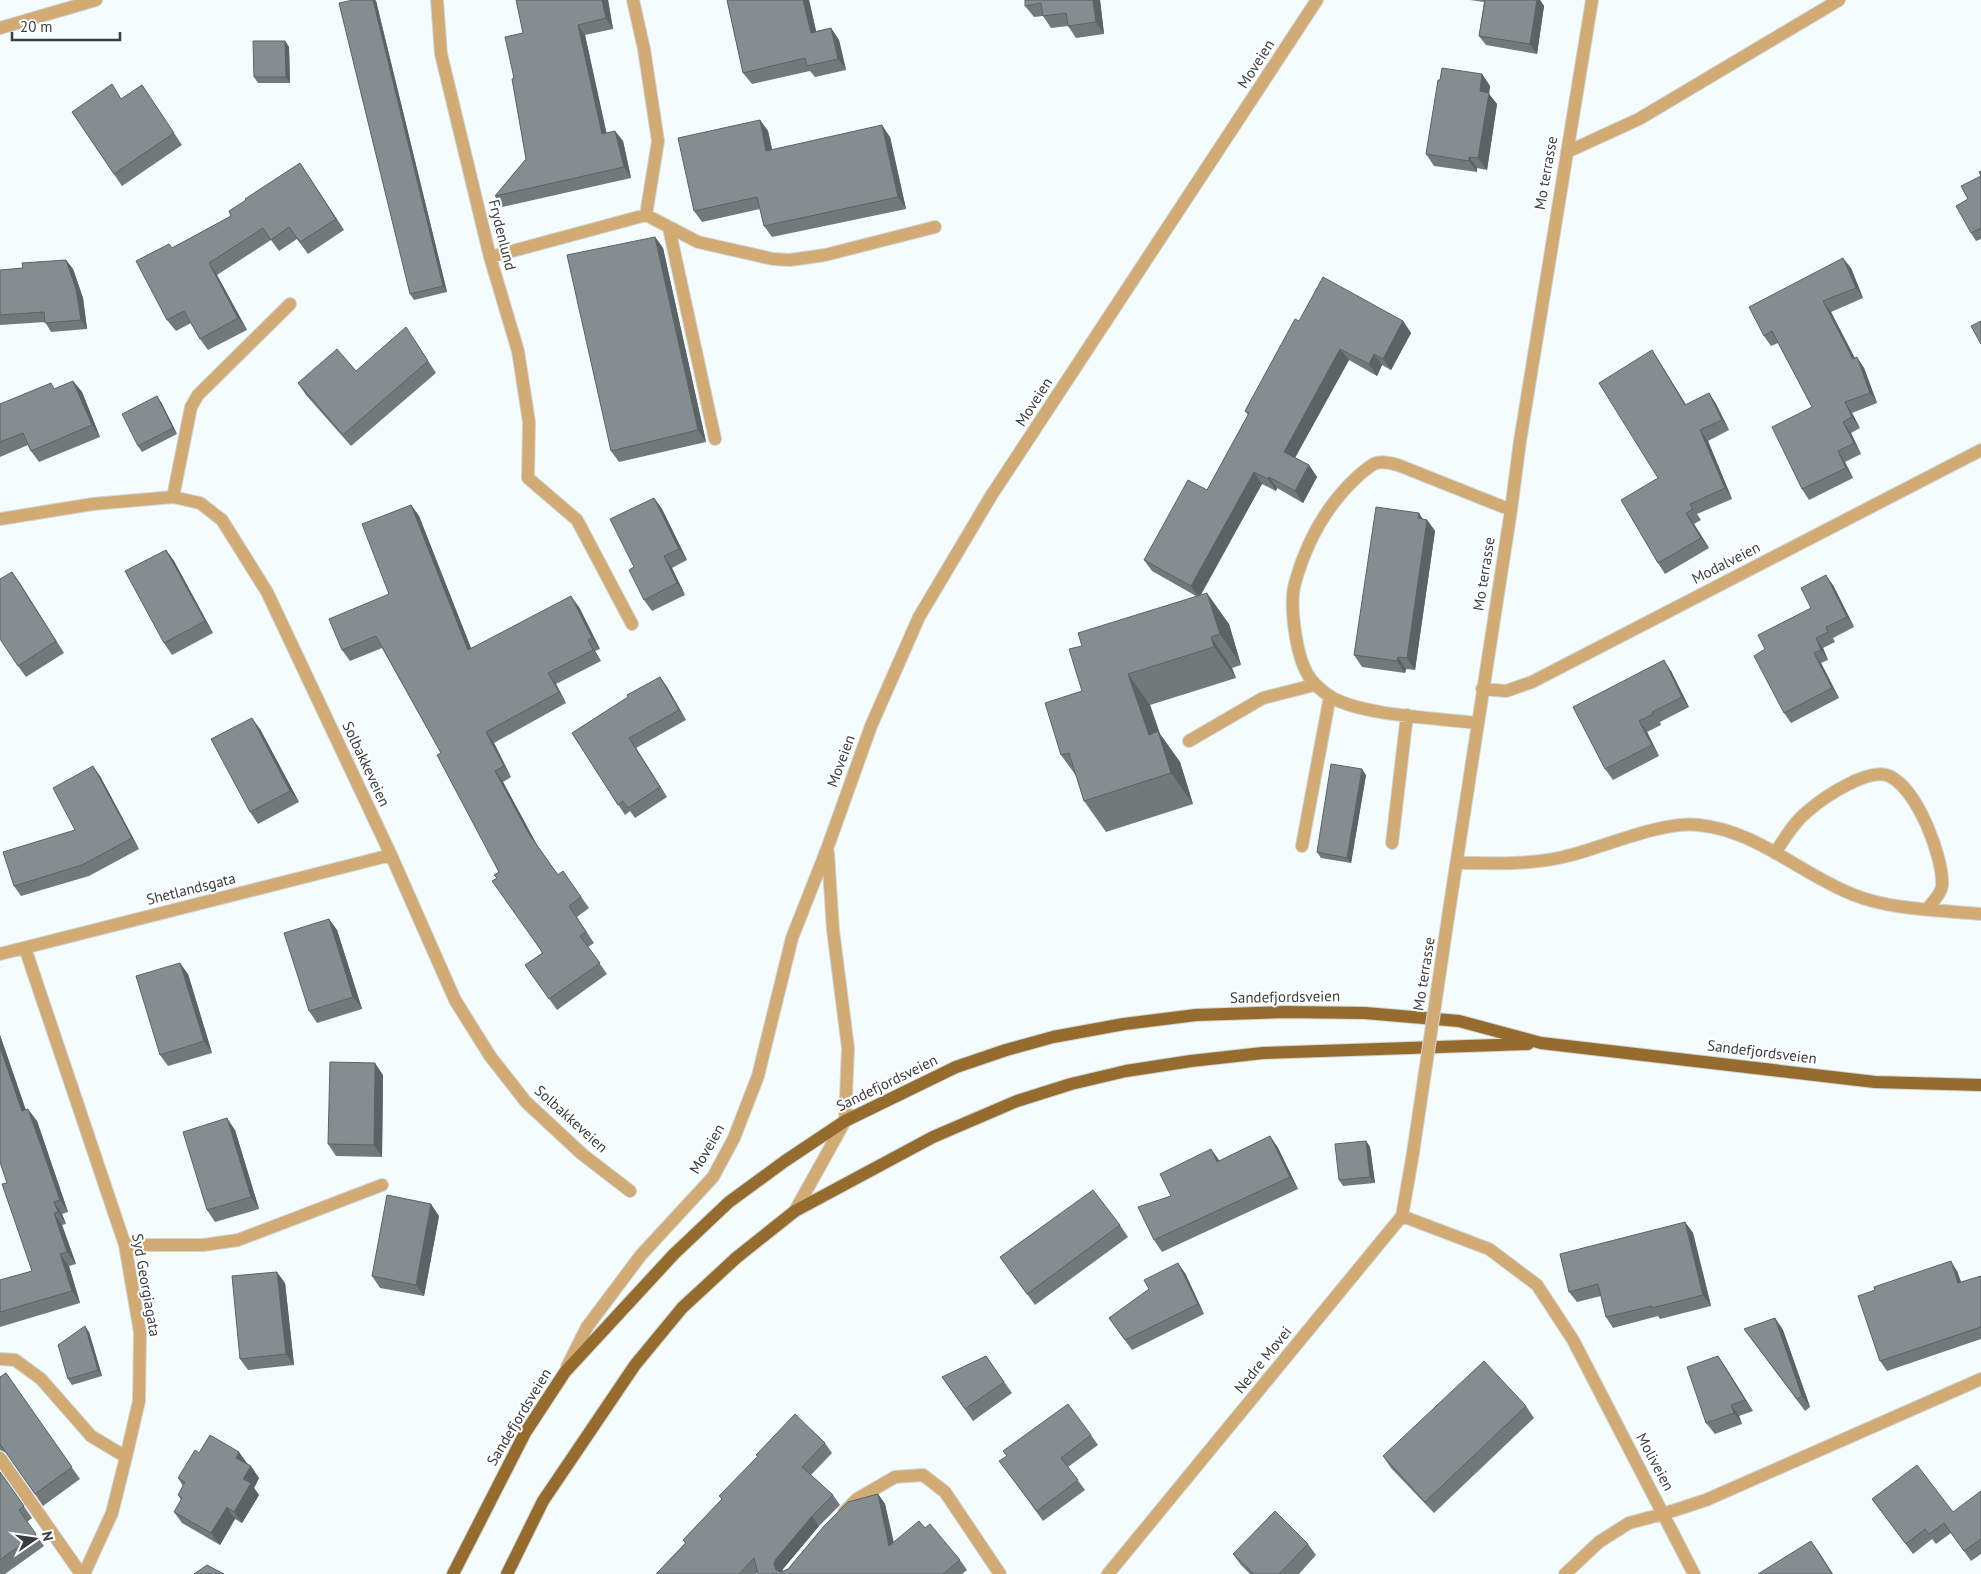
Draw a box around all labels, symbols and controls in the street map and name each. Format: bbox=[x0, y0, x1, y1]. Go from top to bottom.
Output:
scale bar bbox=[12, 10, 120, 42]
text: 20 m bbox=[20, 17, 53, 36]
street label: Moveien bbox=[1233, 36, 1278, 92]
street label: Mo terrasse bbox=[1530, 135, 1561, 211]
street label: Frydenlund bbox=[484, 197, 520, 272]
street label: Moveien bbox=[1011, 374, 1056, 430]
street label: Mo terrasse bbox=[1468, 536, 1499, 612]
street label: Modalveien bbox=[1688, 537, 1763, 588]
street label: Solbakkeveien bbox=[338, 718, 394, 809]
street label: Moveien bbox=[822, 732, 859, 790]
street label: Shetlandsgata bbox=[144, 868, 237, 909]
street label: Mo terrasse bbox=[1408, 936, 1439, 1012]
street label: Sandefjordsveien bbox=[1230, 986, 1340, 1007]
street label: Sandefjordsveien bbox=[1706, 1035, 1818, 1068]
street label: Sandefjordsveien bbox=[833, 1050, 940, 1115]
street label: Solbakkeveien bbox=[531, 1081, 612, 1156]
street label: Moveien bbox=[685, 1121, 728, 1177]
street label: Syd Georgiagata bbox=[128, 1232, 165, 1338]
street label: Nedre Movei bbox=[1230, 1322, 1295, 1397]
street label: Sandefjordsveien bbox=[482, 1365, 555, 1469]
street label: Moliveien bbox=[1632, 1430, 1679, 1494]
north arrow bbox=[10, 1514, 60, 1564]
text: N bbox=[38, 1530, 57, 1543]

